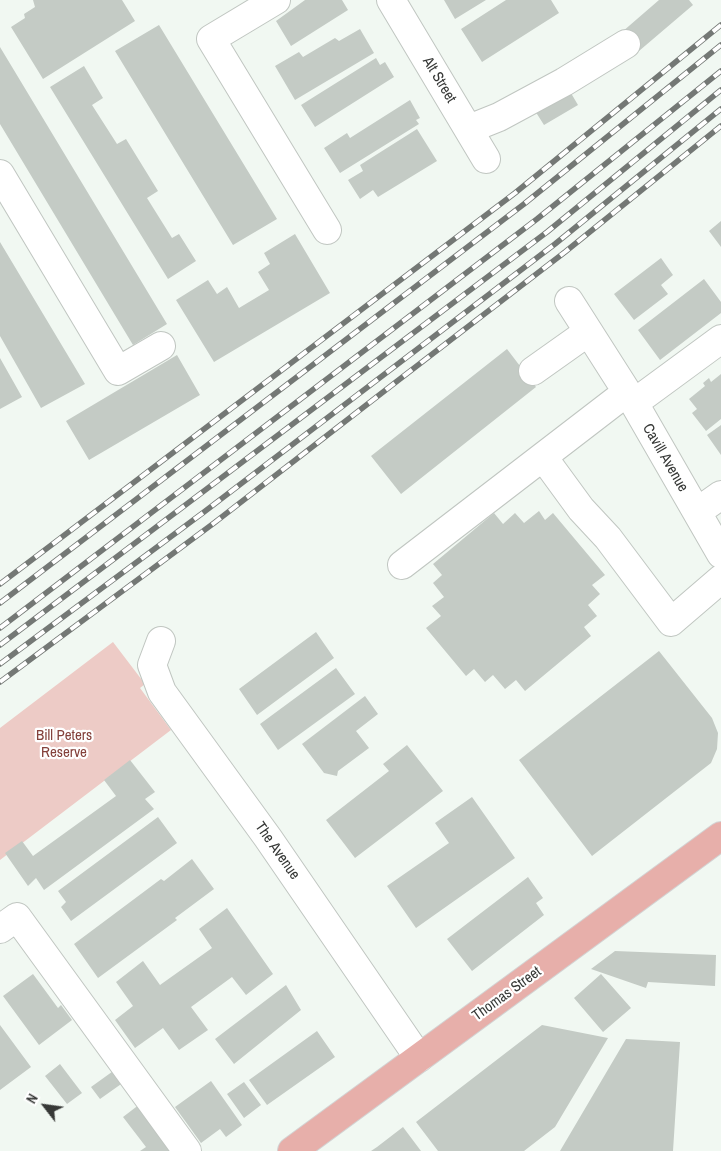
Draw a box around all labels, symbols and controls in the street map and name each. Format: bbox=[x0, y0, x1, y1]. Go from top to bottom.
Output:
street label: Alt Street bbox=[418, 54, 460, 106]
street label: Cavill Avenue bbox=[638, 421, 692, 495]
park label: Bill Peters Reserve bbox=[36, 727, 92, 762]
street label: The Avenue bbox=[251, 819, 303, 883]
street label: Thomas Street bbox=[469, 963, 545, 1025]
north arrow bbox=[20, 1081, 70, 1131]
text: N bbox=[22, 1090, 42, 1107]

